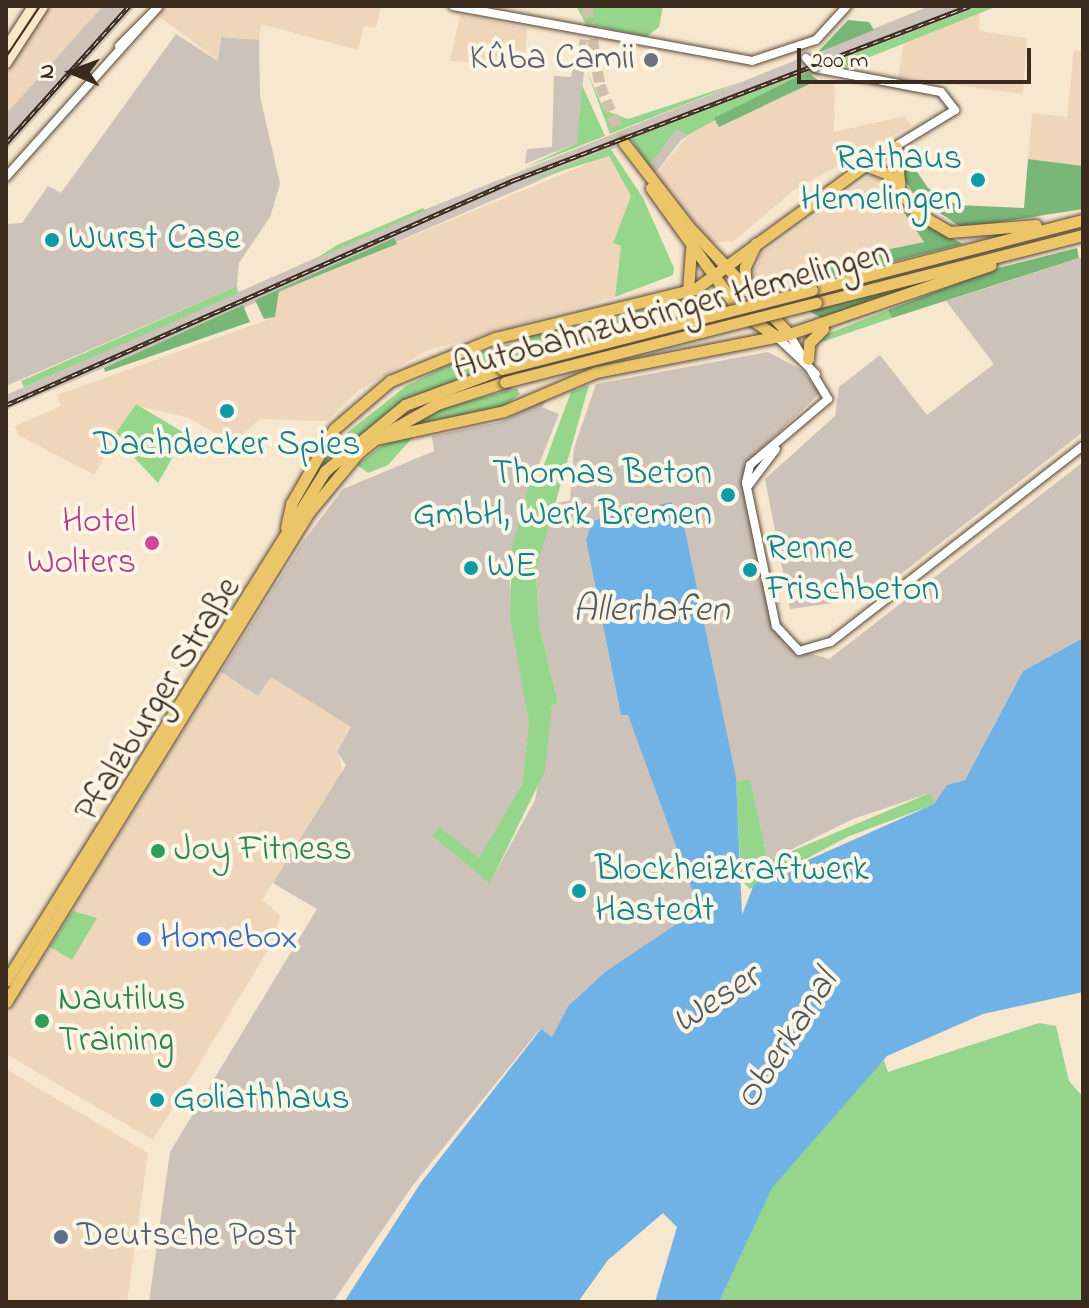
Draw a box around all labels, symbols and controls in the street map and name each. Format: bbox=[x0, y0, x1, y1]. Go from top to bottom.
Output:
north arrow bbox=[32, 32, 112, 112]
scale bar bbox=[801, 32, 1035, 82]
place label: Kûba Camii bbox=[470, 38, 635, 82]
text: 200 m bbox=[811, 44, 868, 79]
marker: Kûba Camii bbox=[642, 51, 660, 69]
text: N bbox=[32, 64, 64, 79]
place label: Rathaus Hemelingen bbox=[801, 137, 962, 222]
marker: Rathaus Hemelingen bbox=[969, 171, 987, 189]
place label: Wurst Case bbox=[68, 218, 241, 262]
marker: Wurst Case bbox=[43, 231, 61, 249]
street label: Autobahnzubringer Hemelingen bbox=[449, 233, 895, 391]
marker: Dachdecker Spies bbox=[218, 402, 236, 420]
place label: Dachdecker Spies bbox=[94, 424, 360, 468]
place label: Thomas Beton GmbH, Werk Bremen bbox=[413, 452, 712, 537]
marker: Thomas Beton GmbH, Werk Bremen bbox=[719, 486, 737, 504]
place label: Hotel Wolters bbox=[27, 500, 136, 585]
place label: Renne Frischbeton bbox=[766, 527, 939, 612]
marker: Hotel Wolters bbox=[143, 534, 161, 552]
place label: WE bbox=[487, 546, 537, 590]
marker: WE bbox=[462, 559, 480, 577]
marker: Renne Frischbeton bbox=[741, 561, 759, 579]
street label: Pfalzburger Straße bbox=[67, 570, 251, 830]
water label: Allerhafen bbox=[573, 589, 729, 635]
place label: Joy Fitness bbox=[174, 829, 352, 873]
marker: Joy Fitness bbox=[149, 842, 167, 860]
place label: Blockheizkraftwerk Hastedt bbox=[595, 848, 869, 933]
marker: Blockheizkraftwerk Hastedt bbox=[570, 882, 588, 900]
place label: Homebox bbox=[160, 917, 298, 961]
marker: Homebox bbox=[135, 930, 153, 948]
water label: Weser bbox=[665, 956, 769, 1046]
water label: Oberkanal bbox=[726, 963, 850, 1119]
place label: Nautilus Training bbox=[58, 978, 186, 1063]
marker: Nautilus Training bbox=[33, 1012, 51, 1030]
place label: Goliathhaus bbox=[173, 1078, 350, 1122]
marker: Goliathhaus bbox=[148, 1091, 166, 1109]
place label: Deutsche Post bbox=[77, 1215, 296, 1259]
marker: Deutsche Post bbox=[52, 1228, 70, 1246]

